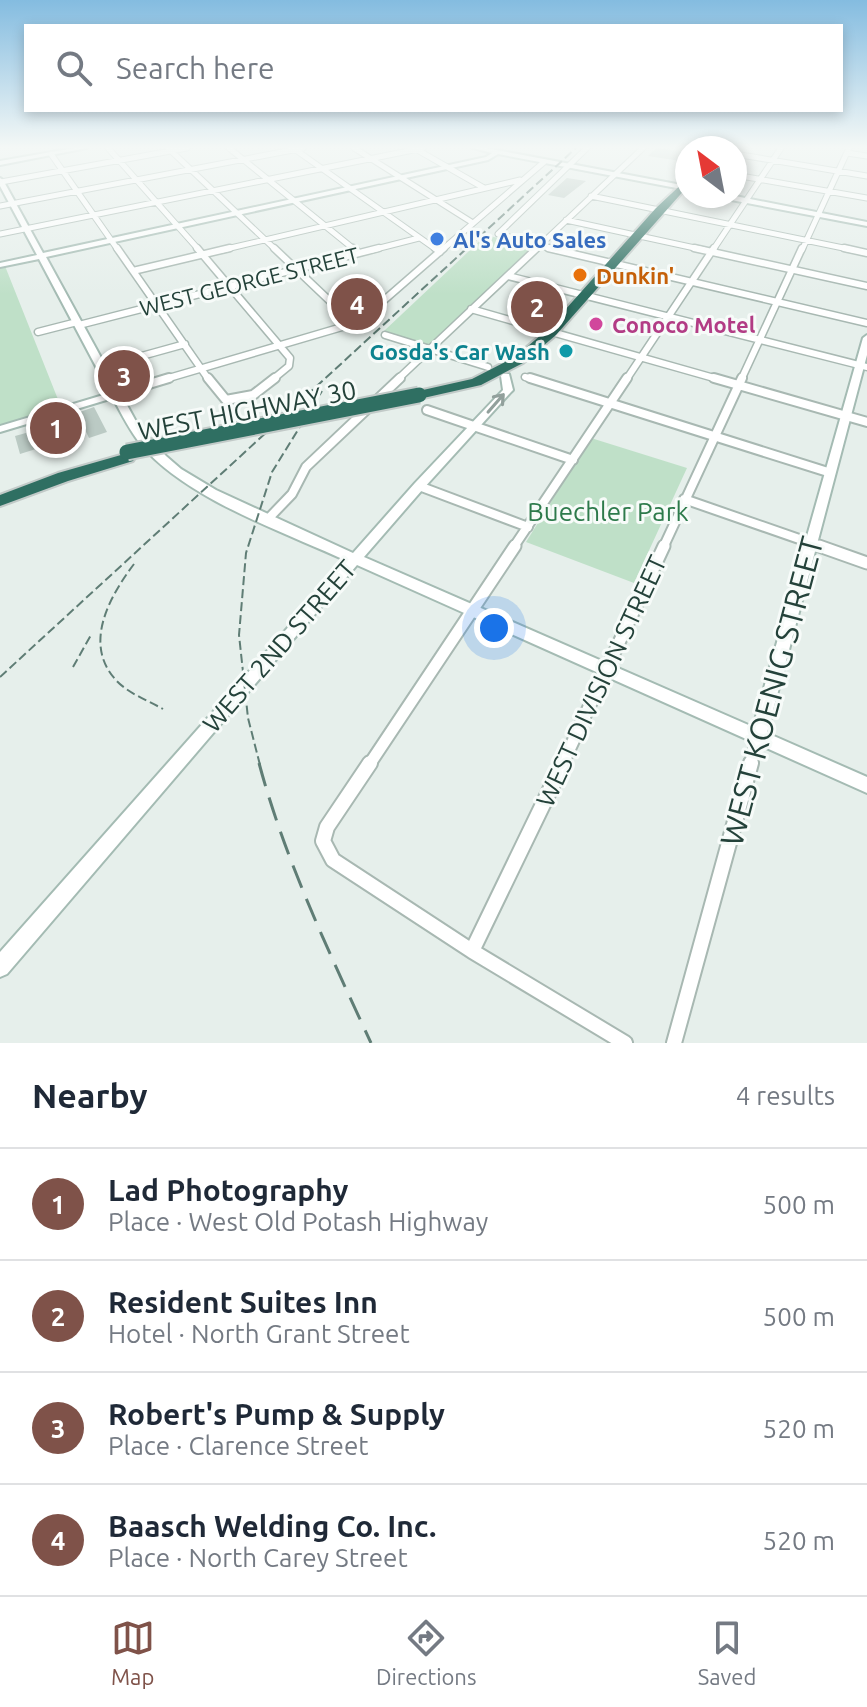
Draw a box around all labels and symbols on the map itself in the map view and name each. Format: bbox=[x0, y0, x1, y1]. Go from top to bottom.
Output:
north arrow bbox=[675, 136, 747, 208]
place label: Al's Auto Sales bbox=[453, 227, 606, 252]
marker: Al's Auto Sales bbox=[428, 230, 446, 248]
street label: WEST GEORGE STREET bbox=[137, 242, 361, 320]
place label: Dunkin' bbox=[596, 263, 674, 288]
marker: Dunkin' bbox=[571, 266, 589, 284]
pin: 4 bbox=[331, 274, 383, 334]
pin: 2 bbox=[511, 277, 563, 337]
place label: Conoco Motel bbox=[612, 312, 756, 337]
marker: Conoco Motel bbox=[587, 315, 605, 333]
place label: Gosda's Car Wash bbox=[370, 339, 550, 364]
marker: Gosda's Car Wash bbox=[557, 342, 575, 360]
pin: 3 bbox=[98, 346, 150, 406]
street label: WEST HIGHWAY 30 bbox=[135, 375, 359, 445]
one-way arrow bbox=[487, 393, 505, 413]
pin: 1 bbox=[30, 398, 82, 458]
park label: Buechler Park bbox=[527, 497, 689, 526]
street label: WEST KOENIG STREET bbox=[712, 532, 830, 849]
street label: WEST DIVISION STREET bbox=[530, 551, 672, 811]
street label: WEST 2ND STREET bbox=[197, 554, 361, 738]
your location bbox=[474, 608, 514, 648]

